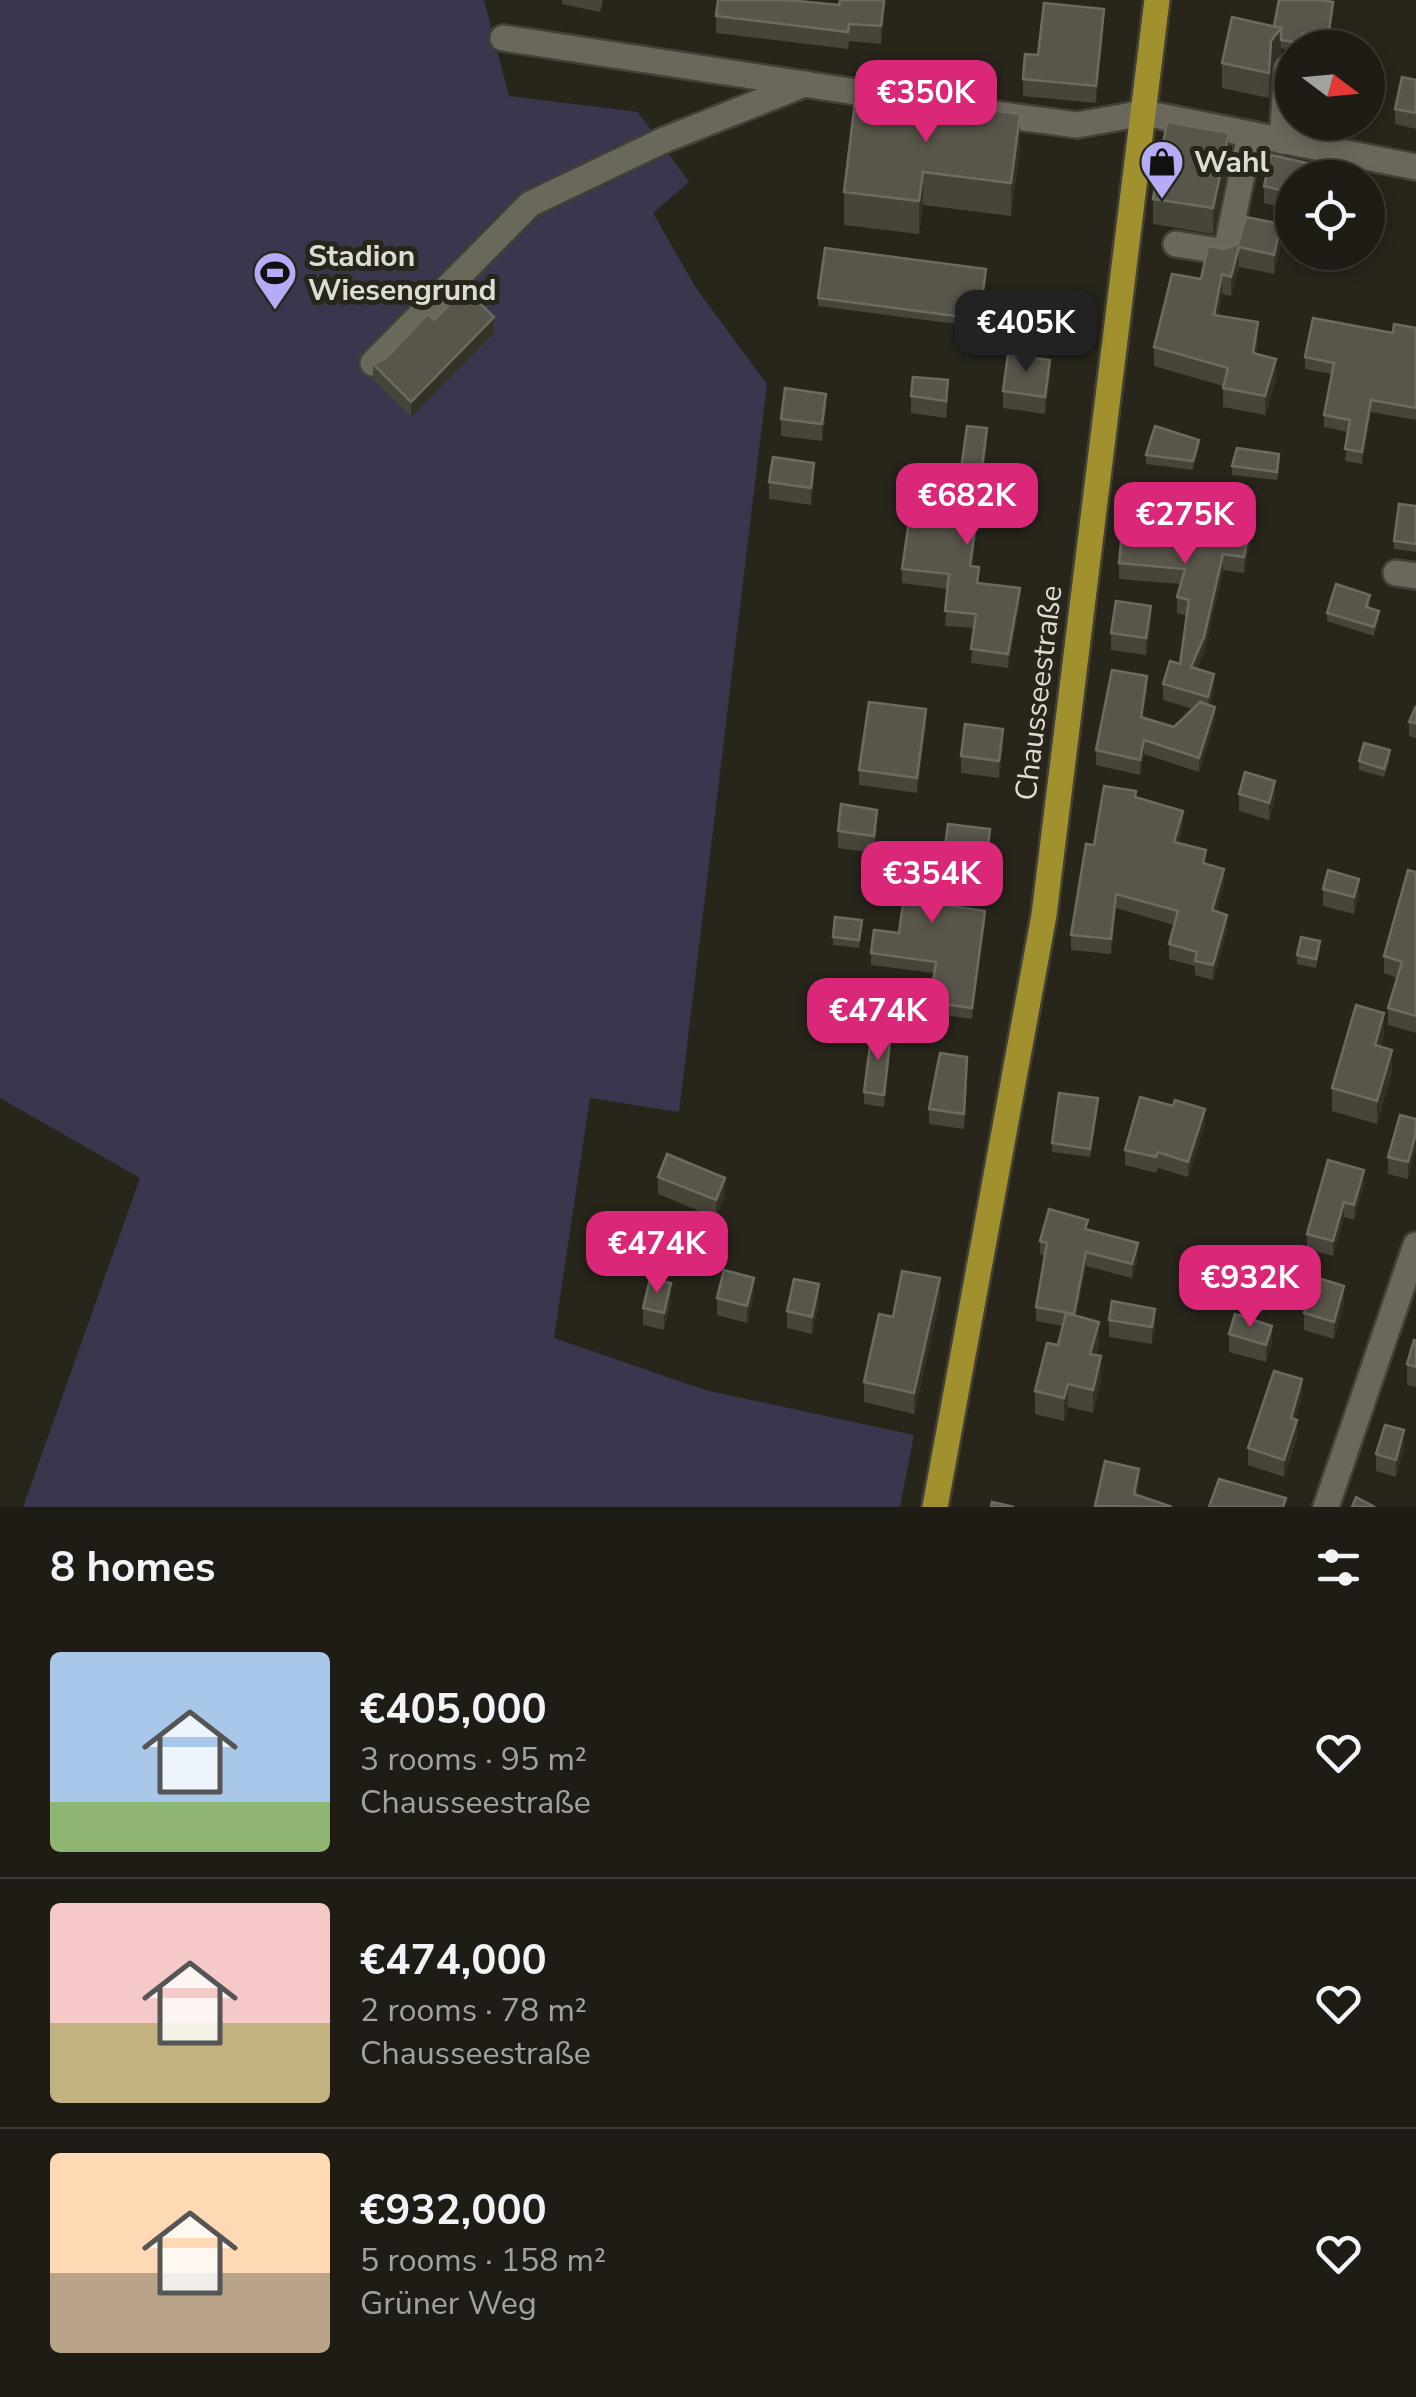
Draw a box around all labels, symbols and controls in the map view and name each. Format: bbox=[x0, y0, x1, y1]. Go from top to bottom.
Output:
north arrow bbox=[1275, 30, 1385, 140]
map controls bbox=[1275, 30, 1385, 270]
pin: €350K bbox=[856, 60, 996, 145]
text: €350K bbox=[877, 71, 975, 114]
shop icon: Wahl bbox=[1139, 139, 1185, 200]
place label: Wahl bbox=[1194, 142, 1270, 183]
button: locate bbox=[1275, 160, 1385, 270]
place label: Stadion Wiesengrund bbox=[308, 236, 497, 311]
sports icon: Stadion Wiesengrund bbox=[252, 250, 298, 311]
pin: €405K bbox=[956, 290, 1096, 375]
text: €405K bbox=[977, 301, 1075, 344]
pin: €682K bbox=[897, 463, 1037, 548]
text: €682K bbox=[918, 474, 1016, 517]
pin: €275K bbox=[1115, 482, 1255, 567]
text: €275K bbox=[1136, 493, 1234, 536]
street label: Chausseestraße bbox=[1005, 583, 1073, 803]
pin: €354K bbox=[862, 841, 1002, 926]
text: €354K bbox=[883, 852, 981, 895]
pin: €474K bbox=[808, 978, 948, 1063]
text: €474K bbox=[829, 989, 927, 1032]
pin: €474K bbox=[587, 1211, 727, 1296]
text: €474K bbox=[608, 1222, 706, 1265]
pin: €932K bbox=[1180, 1245, 1320, 1330]
text: €932K bbox=[1201, 1256, 1299, 1299]
text: 8 homes bbox=[50, 1539, 215, 1596]
icon: filters bbox=[1311, 1540, 1366, 1595]
text: €405,000 bbox=[360, 1681, 547, 1738]
icon: home bbox=[130, 1692, 250, 1812]
icon: heart bbox=[1311, 1725, 1366, 1780]
text: 3 rooms · 95 m² bbox=[360, 1738, 587, 1781]
text: Chausseestraße bbox=[360, 1781, 591, 1824]
text: €474,000 bbox=[360, 1932, 547, 1989]
icon: home bbox=[130, 1943, 250, 2063]
icon: heart bbox=[1311, 1976, 1366, 2031]
text: 2 rooms · 78 m² bbox=[360, 1989, 587, 2032]
text: Chausseestraße bbox=[360, 2032, 591, 2075]
text: €932,000 bbox=[360, 2182, 547, 2239]
icon: home bbox=[130, 2193, 250, 2313]
icon: heart bbox=[1311, 2226, 1366, 2281]
text: 5 rooms · 158 m² bbox=[360, 2239, 606, 2282]
text: Grüner Weg bbox=[360, 2282, 537, 2325]

